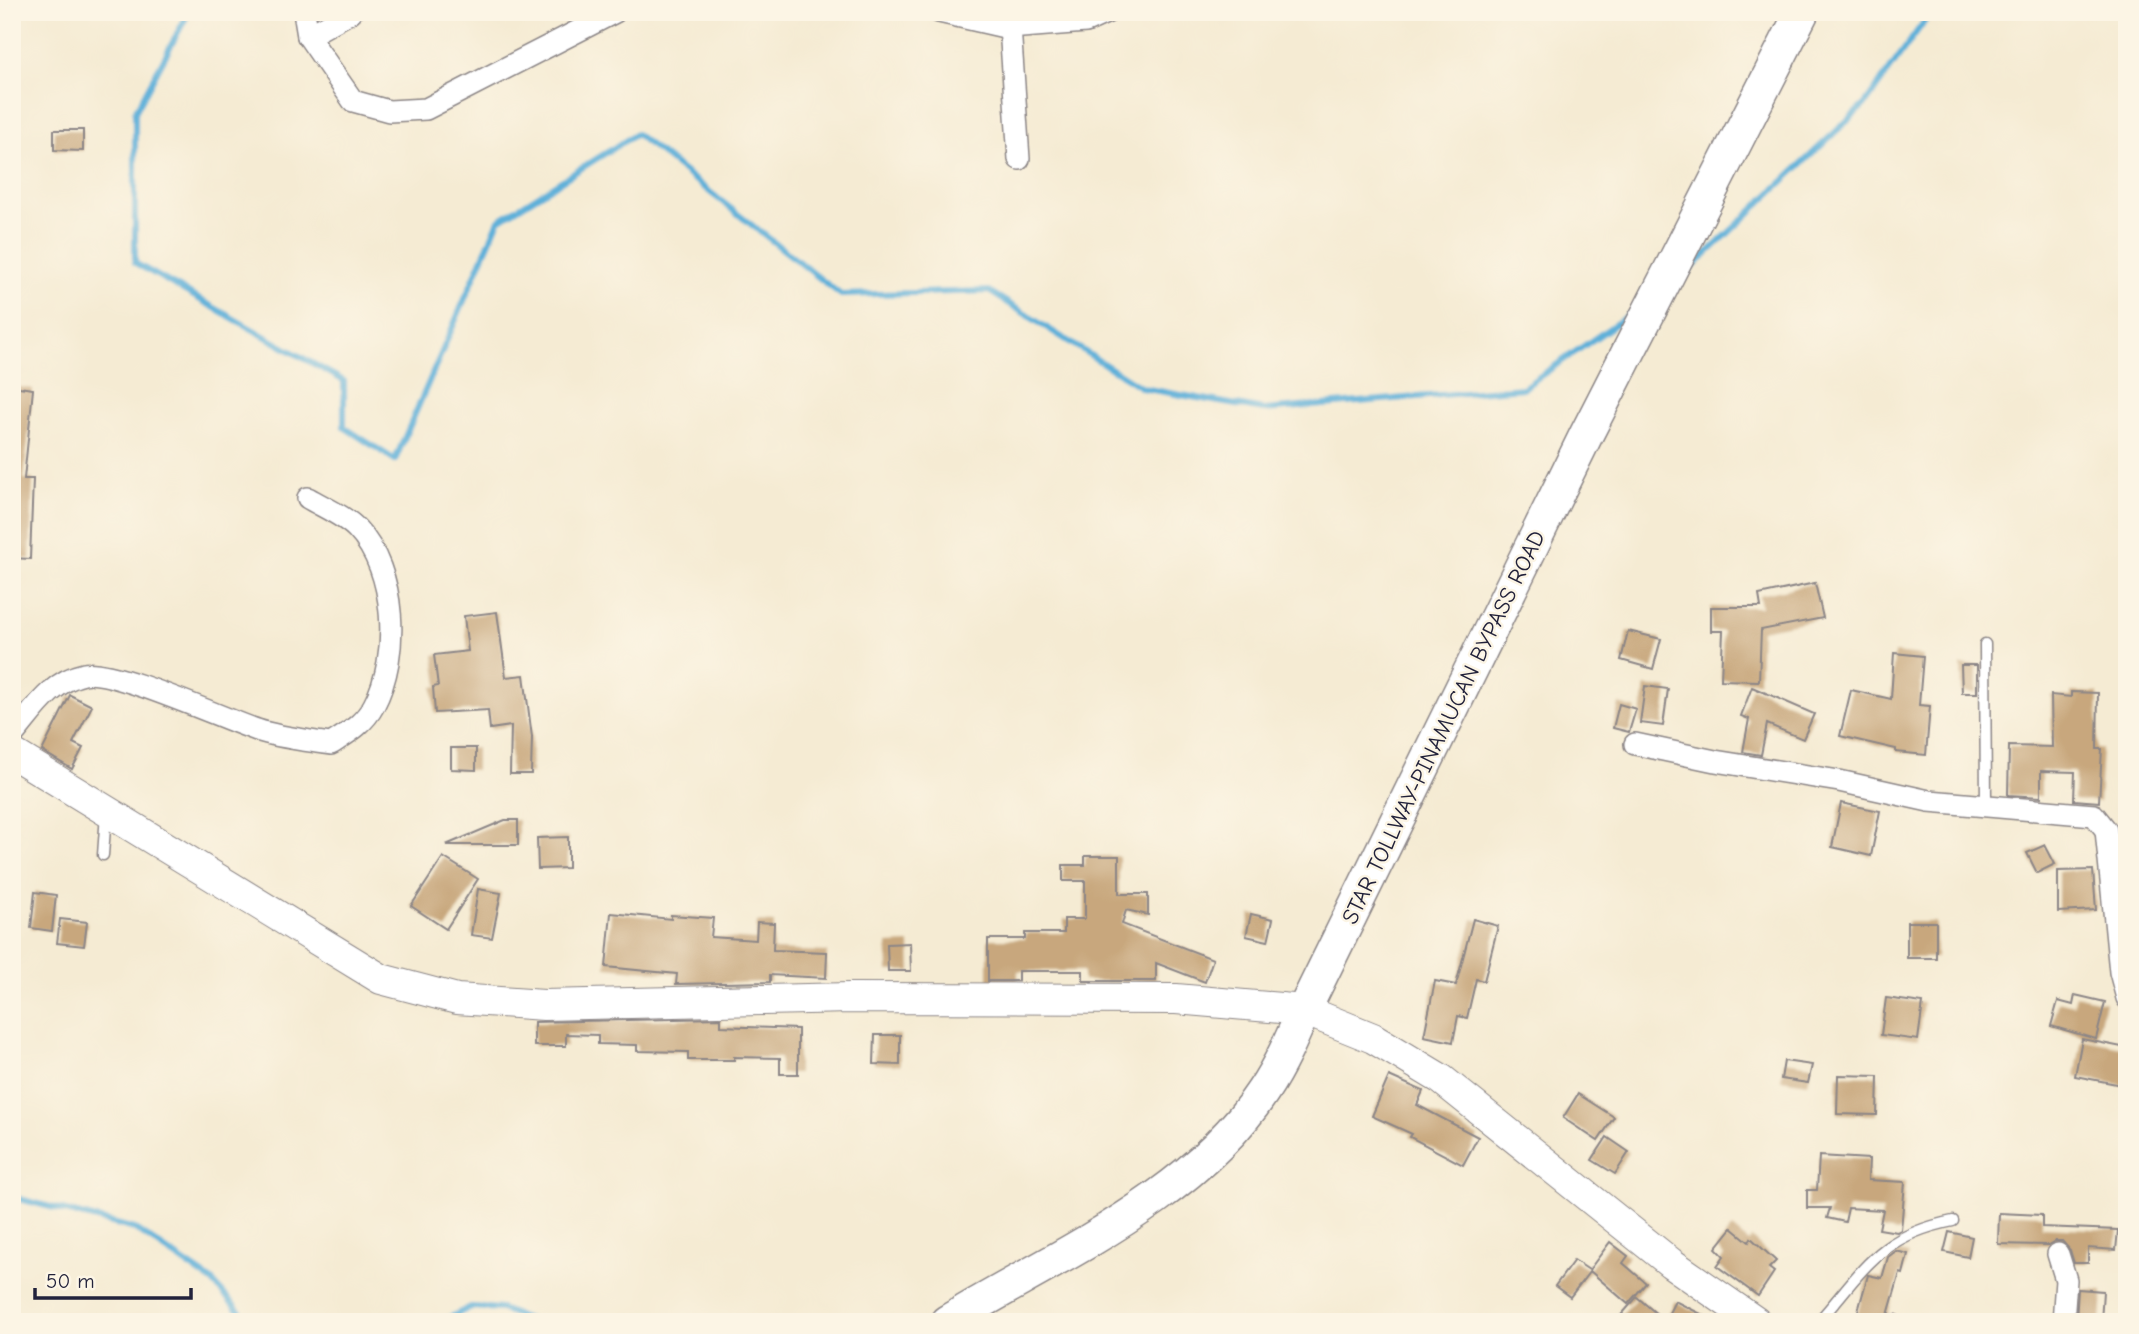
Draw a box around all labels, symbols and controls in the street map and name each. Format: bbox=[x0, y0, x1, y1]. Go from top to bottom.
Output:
street label: STAR TOLLWAY-PINAMUCAN BYPASS ROAD bbox=[1336, 526, 1551, 928]
scale bar bbox=[35, 1257, 191, 1301]
text: 50 m bbox=[46, 1269, 95, 1293]

